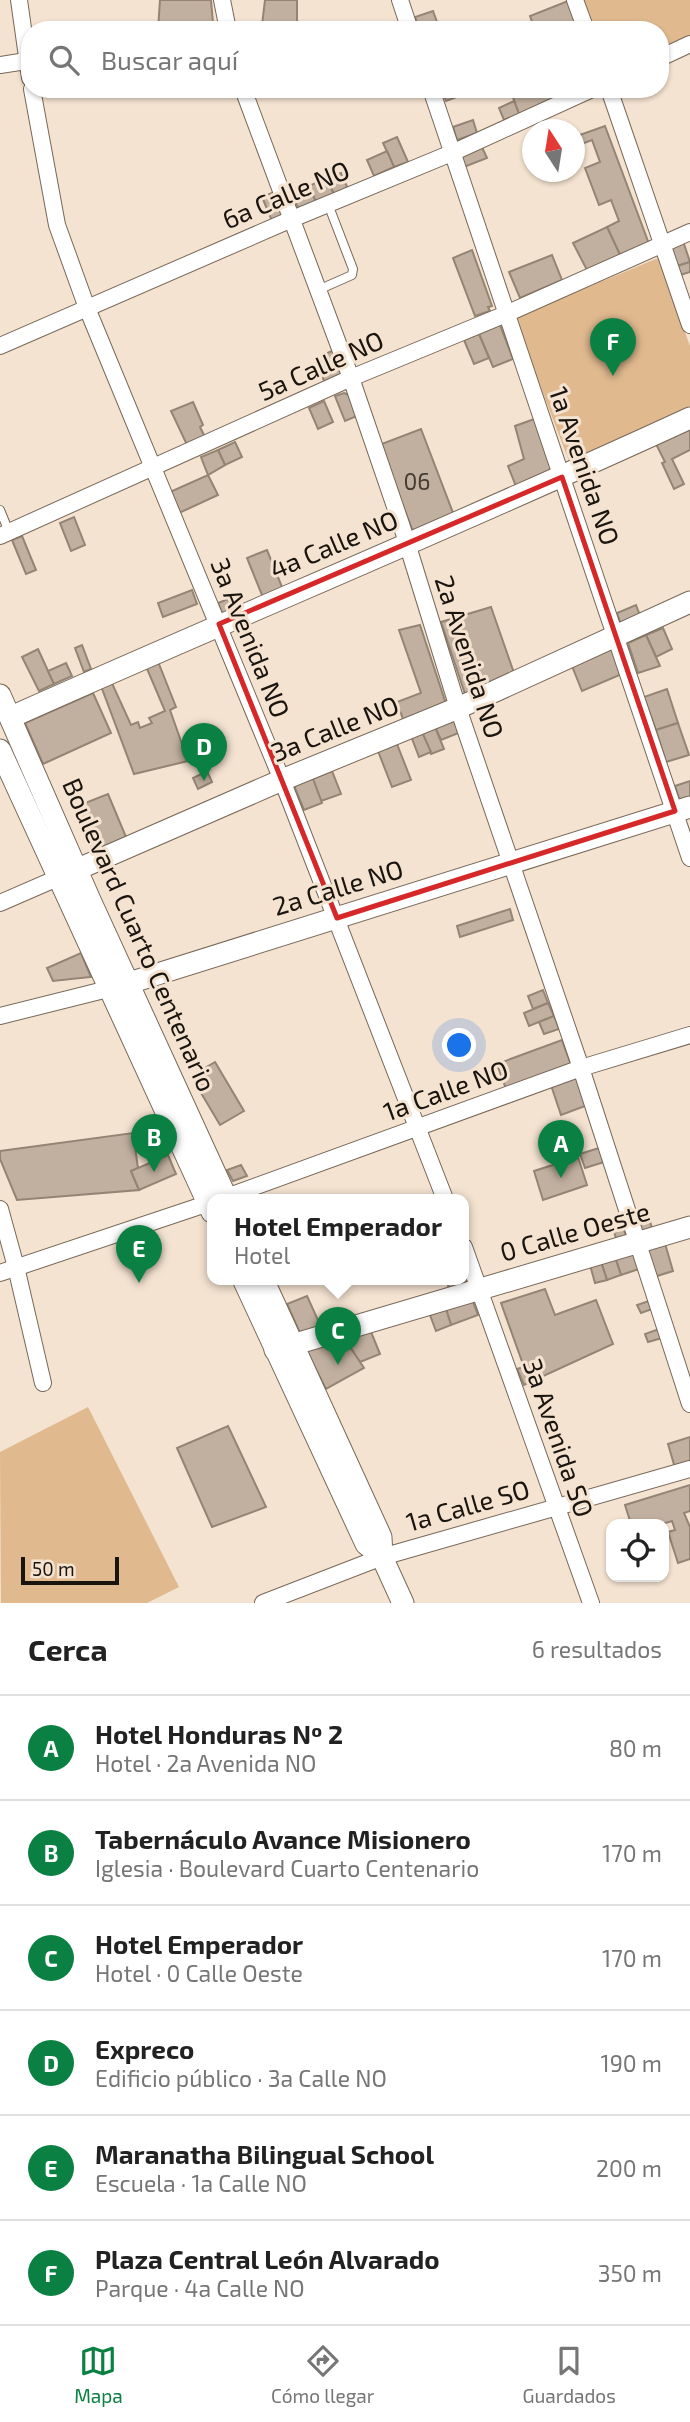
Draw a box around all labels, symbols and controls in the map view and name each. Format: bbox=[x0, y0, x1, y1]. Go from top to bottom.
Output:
search box bbox=[21, 21, 669, 98]
icon: search bbox=[45, 41, 83, 79]
text: Buscar aquí bbox=[101, 44, 238, 75]
north arrow bbox=[522, 119, 585, 182]
street label: 6a Calle NO bbox=[217, 153, 354, 234]
pin: F bbox=[590, 318, 636, 376]
street label: 5a Calle NO bbox=[253, 323, 388, 406]
street label: 1a Avenida NO bbox=[544, 382, 627, 549]
house number: 06 bbox=[403, 467, 431, 495]
street label: 4a Calle NO bbox=[265, 503, 402, 584]
street label: 3a Avenida NO bbox=[205, 553, 297, 722]
street label: 2a Avenida NO bbox=[429, 571, 511, 742]
street label: 3a Calle NO bbox=[266, 688, 403, 767]
pin: D bbox=[181, 723, 227, 781]
street label: Boulevard Cuarto Centenario bbox=[57, 773, 224, 1096]
street label: 2a Calle NO bbox=[269, 852, 406, 921]
your location bbox=[442, 1028, 476, 1062]
street label: 1a Calle NO bbox=[379, 1053, 512, 1126]
pin: B bbox=[131, 1114, 177, 1172]
pin: A bbox=[538, 1120, 584, 1178]
popup bbox=[207, 1194, 469, 1285]
street label: 0 Calle Oeste bbox=[496, 1194, 653, 1267]
text: Hotel Emperador bbox=[234, 1210, 442, 1241]
pin: E bbox=[116, 1225, 162, 1283]
text: Hotel bbox=[234, 1241, 290, 1269]
pin: C bbox=[315, 1307, 361, 1365]
street label: 3a Avenida SO bbox=[518, 1354, 601, 1521]
street label: 1a Calle SO bbox=[402, 1472, 533, 1537]
map controls bbox=[606, 1519, 669, 1582]
button: locate bbox=[606, 1519, 669, 1582]
scale bar bbox=[21, 1554, 119, 1586]
text: 50 m bbox=[32, 1557, 75, 1580]
text: Cerca bbox=[28, 1631, 108, 1667]
text: 6 resultados bbox=[532, 1635, 662, 1663]
text: Hotel Honduras Nº 2 bbox=[95, 1718, 343, 1749]
text: A bbox=[43, 1734, 59, 1762]
text: 80 m bbox=[609, 1734, 662, 1762]
text: Hotel · 2a Avenida NO bbox=[95, 1749, 316, 1777]
text: Tabernáculo Avance Misionero bbox=[95, 1823, 471, 1854]
text: B bbox=[44, 1839, 58, 1867]
text: 170 m bbox=[602, 1839, 662, 1867]
text: Iglesia · Boulevard Cuarto Centenario bbox=[95, 1854, 479, 1882]
text: Hotel Emperador bbox=[95, 1928, 303, 1959]
text: C bbox=[44, 1944, 58, 1972]
text: 170 m bbox=[602, 1944, 662, 1972]
text: Hotel · 0 Calle Oeste bbox=[95, 1959, 303, 1987]
text: Expreco bbox=[95, 2033, 194, 2064]
text: D bbox=[43, 2049, 59, 2077]
text: 190 m bbox=[601, 2049, 662, 2077]
text: Edificio público · 3a Calle NO bbox=[95, 2064, 387, 2092]
text: Maranatha Bilingual School bbox=[95, 2138, 434, 2169]
text: E bbox=[44, 2154, 58, 2182]
text: 200 m bbox=[596, 2154, 662, 2182]
text: Escuela · 1a Calle NO bbox=[95, 2169, 307, 2197]
text: Plaza Central León Alvarado bbox=[95, 2243, 440, 2274]
text: F bbox=[45, 2259, 57, 2287]
text: 350 m bbox=[598, 2259, 662, 2287]
text: Parque · 4a Calle NO bbox=[95, 2274, 305, 2302]
tab: Mapa bbox=[74, 2342, 123, 2407]
tab: Cómo llegar bbox=[271, 2342, 374, 2407]
tab: Guardados bbox=[523, 2342, 616, 2407]

